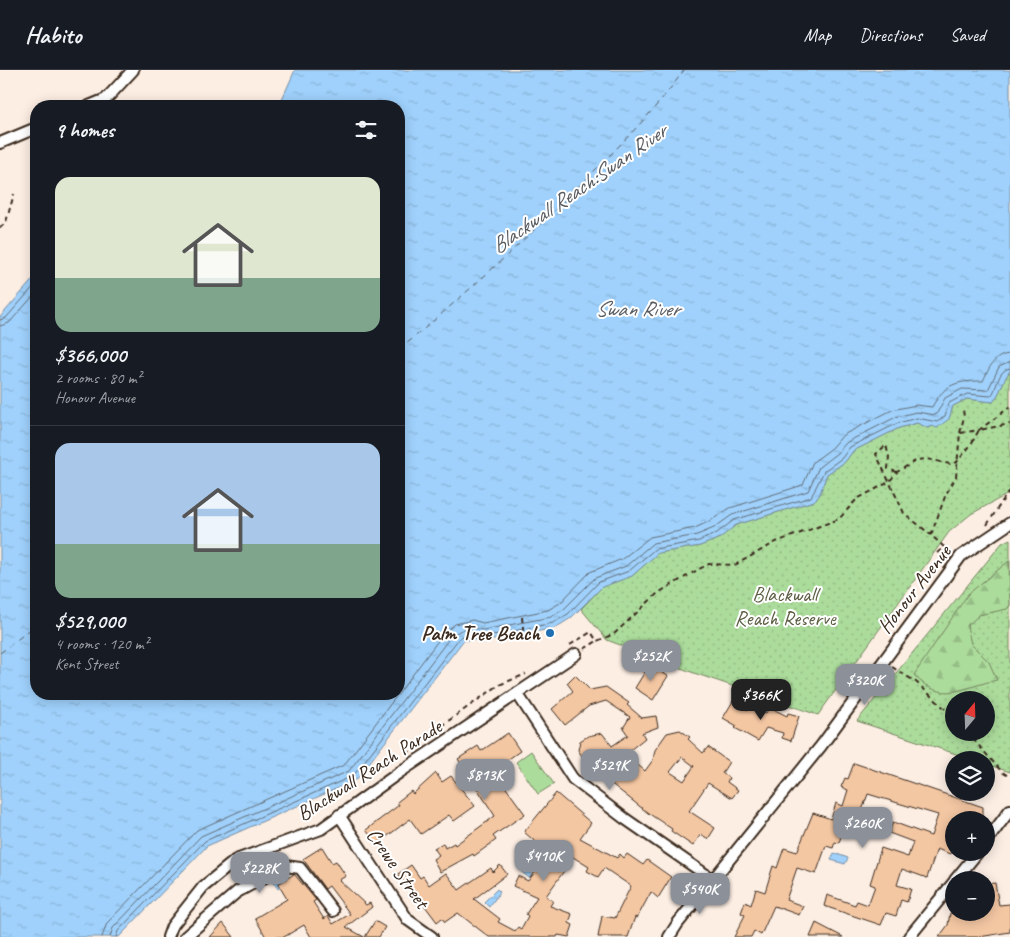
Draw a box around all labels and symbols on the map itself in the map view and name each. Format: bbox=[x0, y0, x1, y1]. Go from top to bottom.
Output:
water label: Blackwall Reach:Swan River bbox=[485, 115, 675, 260]
water label: Swan River bbox=[595, 295, 683, 323]
street label: Honour Avenue bbox=[871, 539, 957, 638]
park label: Blackwall Reach Reserve bbox=[735, 581, 837, 631]
place label: Palm Tree Beach bbox=[421, 620, 541, 646]
marker: Palm Tree Beach bbox=[544, 627, 556, 639]
pin: $252K bbox=[616, 640, 686, 682]
pin: $320K bbox=[830, 664, 900, 706]
pin: $366K bbox=[726, 678, 796, 721]
north arrow bbox=[945, 691, 995, 741]
street label: Blackwall Reach Parade bbox=[292, 712, 448, 827]
pin: $529K bbox=[575, 748, 645, 791]
pin: $813K bbox=[450, 758, 520, 801]
pin: $260K bbox=[828, 806, 898, 849]
street label: Crewe Street bbox=[361, 823, 436, 915]
pin: $410K bbox=[509, 840, 579, 882]
pin: $228K bbox=[225, 852, 295, 894]
pin: $540K bbox=[665, 872, 735, 915]

